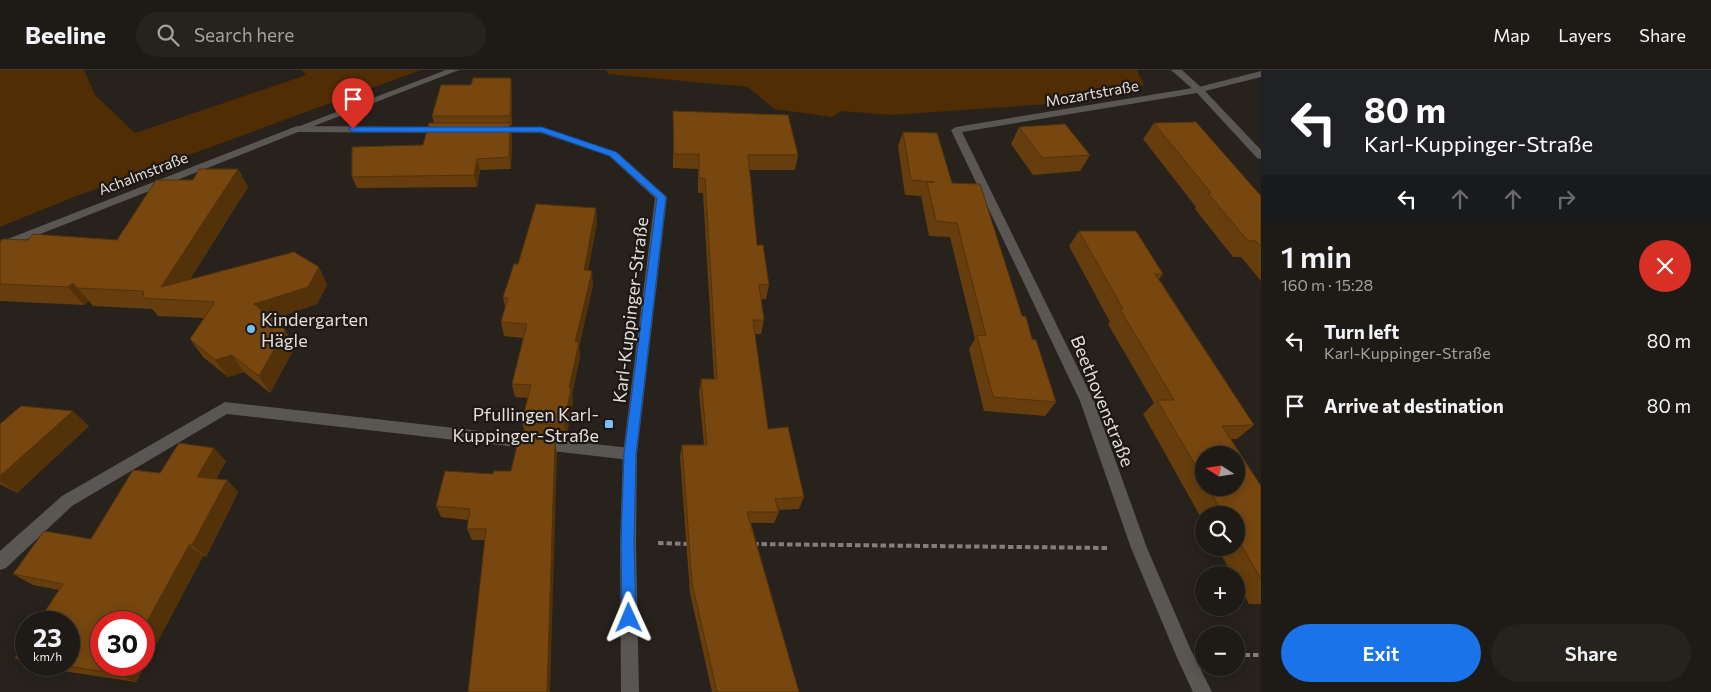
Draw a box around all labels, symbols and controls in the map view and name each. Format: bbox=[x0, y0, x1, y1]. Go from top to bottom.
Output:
search box bbox=[136, 12, 486, 57]
text: Beeline bbox=[25, 20, 106, 49]
icon: search bbox=[154, 21, 182, 49]
text: Search here bbox=[194, 23, 294, 46]
text: Map bbox=[1493, 24, 1530, 46]
text: Layers bbox=[1558, 24, 1611, 46]
text: Share bbox=[1639, 24, 1686, 46]
street label: Mozartstraße bbox=[1044, 76, 1140, 110]
pin bbox=[332, 78, 374, 129]
icon: arrive bbox=[339, 85, 367, 113]
text: 80 m bbox=[1364, 87, 1446, 130]
icon: left bbox=[1281, 90, 1346, 155]
text: Karl-Kuppinger-Straße bbox=[1364, 130, 1593, 157]
street label: Achalmstraße bbox=[96, 148, 190, 198]
icon: left bbox=[1393, 185, 1421, 213]
icon: ahead bbox=[1446, 185, 1474, 213]
icon: ahead bbox=[1499, 185, 1527, 213]
icon: right bbox=[1552, 185, 1580, 213]
street label: Karl-Kuppinger-Straße bbox=[608, 216, 652, 404]
text: 1 min bbox=[1281, 237, 1352, 274]
button: close bbox=[1639, 240, 1691, 292]
text: 160 m · 15:28 bbox=[1281, 275, 1373, 294]
place label: Kindergarten Hägle bbox=[261, 308, 368, 351]
text: Turn left bbox=[1324, 320, 1399, 343]
marker: Kindergarten Hägle bbox=[245, 323, 257, 335]
icon: left bbox=[1281, 327, 1309, 355]
text: 80 m bbox=[1647, 329, 1691, 352]
street label: Beethovenstraße bbox=[1067, 332, 1139, 470]
text: Karl-Kuppinger-Straße bbox=[1324, 343, 1491, 362]
icon: arrive bbox=[1281, 392, 1309, 420]
text: Arrive at destination bbox=[1324, 394, 1504, 417]
text: 80 m bbox=[1647, 394, 1691, 417]
place label: Pfullingen Karl- Kuppinger-Straße bbox=[452, 403, 599, 446]
marker: Pfullingen Karl- Kuppinger-Straße bbox=[603, 418, 615, 430]
north arrow bbox=[1195, 446, 1245, 496]
map controls bbox=[1195, 446, 1245, 676]
button: search bbox=[1195, 506, 1245, 556]
button: + bbox=[1195, 566, 1245, 616]
position arrow bbox=[602, 591, 654, 643]
speed limit sign: 30 bbox=[90, 611, 155, 676]
text: 23 bbox=[33, 622, 62, 652]
button: Exit bbox=[1281, 624, 1481, 682]
button: Share bbox=[1491, 624, 1691, 682]
button: − bbox=[1195, 626, 1245, 676]
text: km/h bbox=[33, 649, 62, 663]

